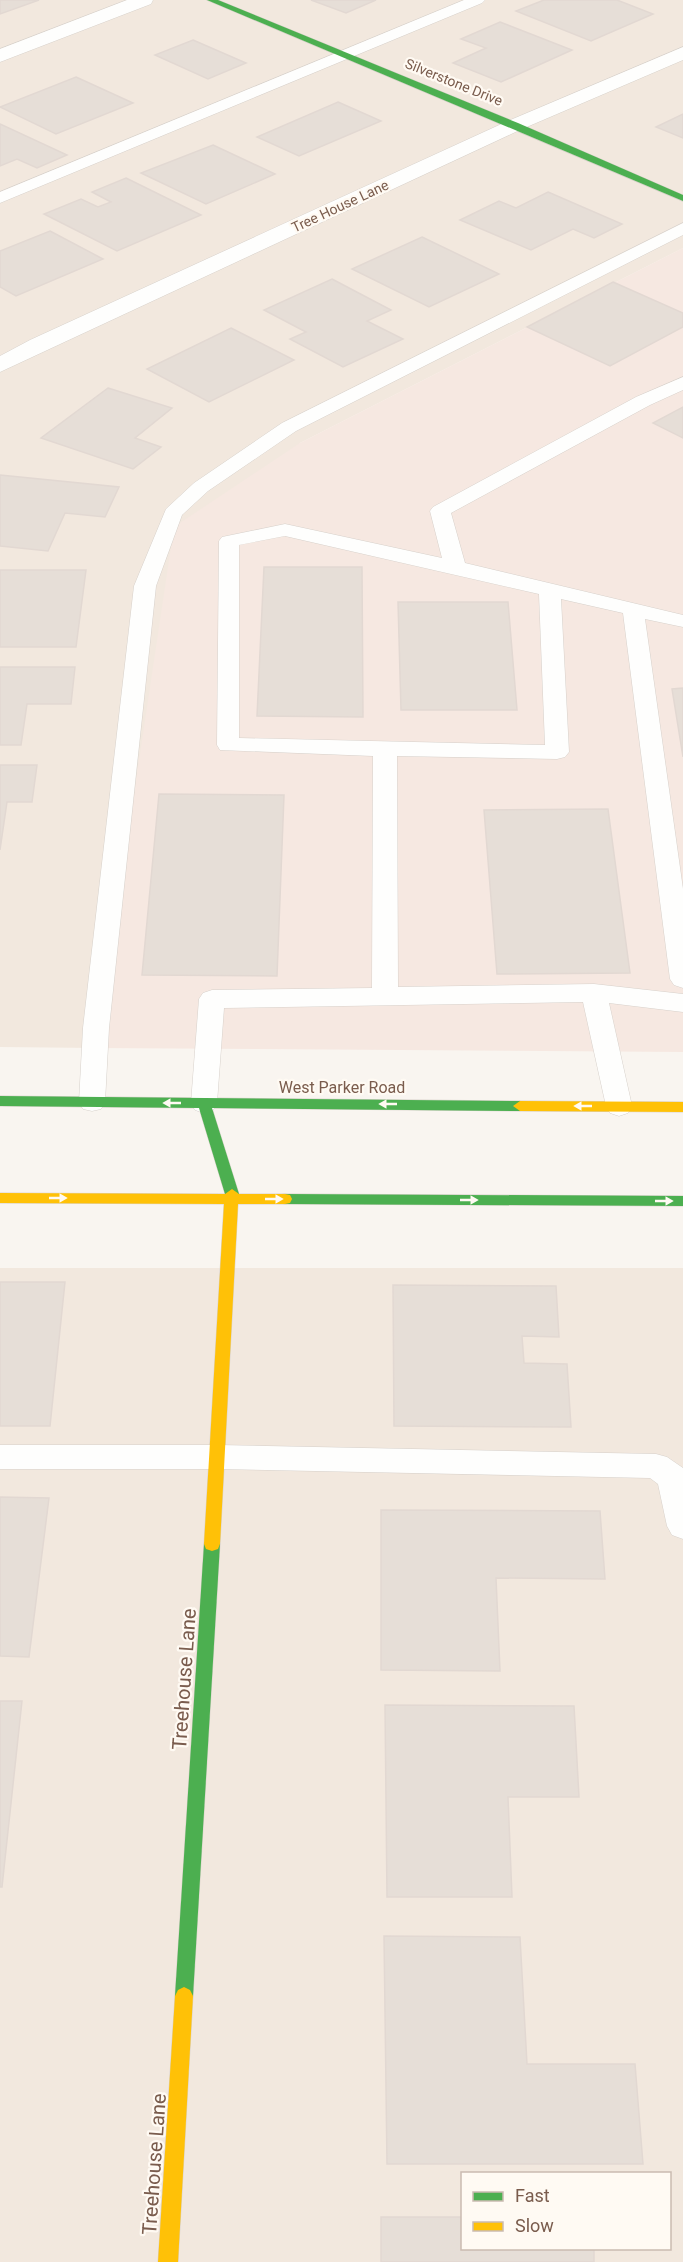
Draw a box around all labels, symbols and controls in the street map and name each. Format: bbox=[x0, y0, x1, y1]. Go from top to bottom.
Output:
street label: Silverstone Drive bbox=[403, 55, 505, 109]
street label: Tree House Lane bbox=[289, 177, 391, 235]
street label: West Parker Road bbox=[279, 1078, 405, 1097]
one-way arrow bbox=[162, 1098, 181, 1107]
one-way arrow bbox=[378, 1099, 397, 1109]
one-way arrow bbox=[573, 1101, 592, 1111]
one-way arrow bbox=[49, 1193, 68, 1203]
one-way arrow bbox=[265, 1194, 284, 1204]
one-way arrow bbox=[460, 1195, 479, 1205]
one-way arrow bbox=[655, 1196, 674, 1206]
street label: Treehouse Lane bbox=[167, 1608, 201, 1750]
street label: Treehouse Lane bbox=[137, 2093, 171, 2235]
legend bbox=[461, 2172, 671, 2250]
text: Fast bbox=[515, 2185, 550, 2206]
text: Slow bbox=[515, 2215, 554, 2236]

